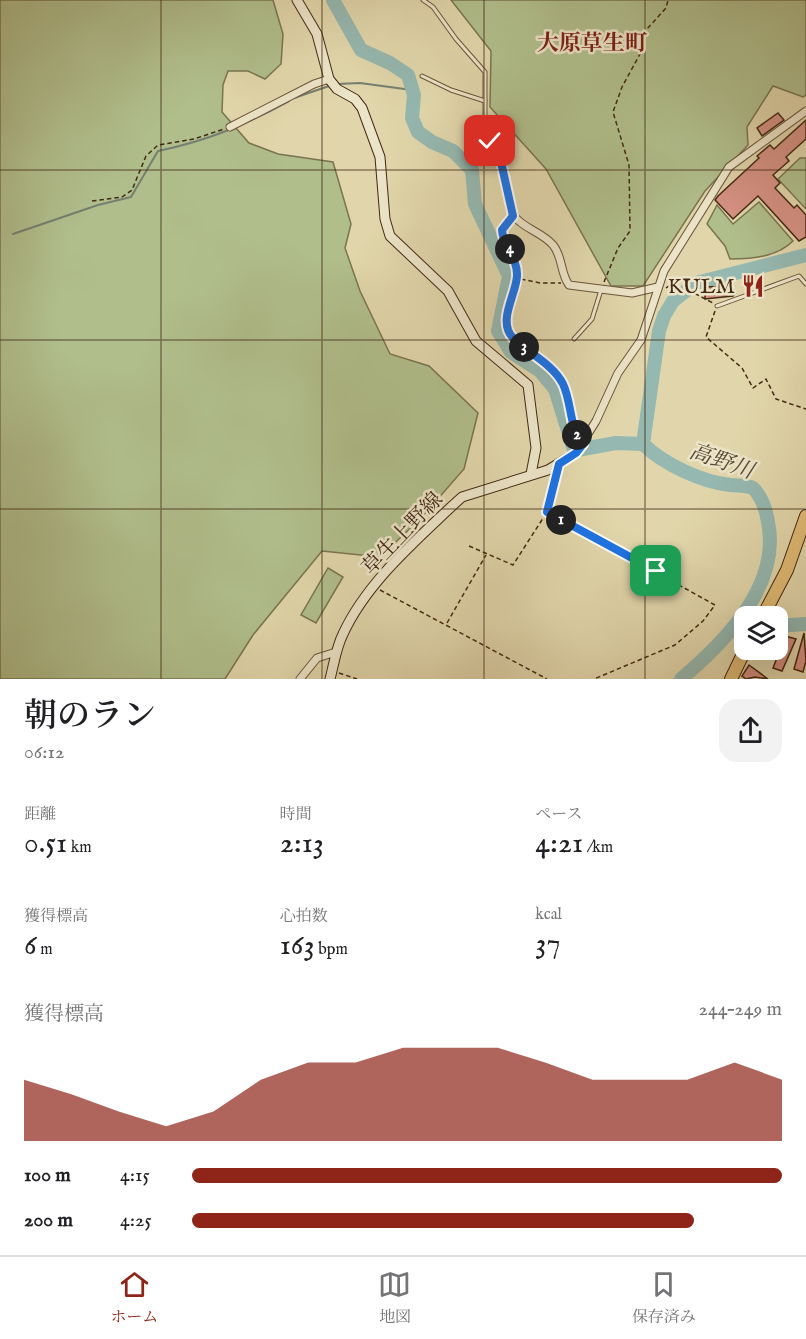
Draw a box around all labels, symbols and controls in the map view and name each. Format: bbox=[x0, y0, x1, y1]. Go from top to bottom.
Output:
district label: 大原草生町 bbox=[537, 30, 647, 58]
pin bbox=[464, 115, 515, 166]
icon: check bbox=[473, 124, 506, 157]
pin: 4 bbox=[495, 234, 525, 264]
text: 4 bbox=[506, 239, 514, 259]
restaurant icon: KULM bbox=[740, 273, 766, 299]
place label: KULM bbox=[668, 274, 735, 301]
pin: 3 bbox=[509, 332, 539, 362]
text: 3 bbox=[521, 337, 527, 357]
pin: 2 bbox=[562, 420, 592, 450]
text: 2 bbox=[573, 425, 581, 445]
water label: 高野川 bbox=[686, 438, 759, 487]
street label: 草生上野線 bbox=[357, 487, 449, 581]
pin: 1 bbox=[546, 505, 576, 535]
text: 1 bbox=[558, 510, 564, 530]
pin bbox=[630, 545, 681, 596]
icon: arrive bbox=[639, 554, 672, 587]
map controls bbox=[734, 606, 788, 660]
button: layers bbox=[734, 606, 788, 660]
text: 朝のラン bbox=[24, 696, 156, 738]
button: share bbox=[719, 699, 782, 762]
text: 06:12 bbox=[24, 740, 64, 765]
text: 距離 bbox=[24, 805, 56, 825]
text: 時間 bbox=[280, 805, 312, 825]
text: ペース bbox=[535, 805, 583, 825]
text: 0.51 bbox=[24, 825, 67, 863]
text: 2:13 bbox=[280, 825, 324, 863]
text: 4:21 bbox=[535, 825, 583, 863]
text: km bbox=[67, 838, 92, 858]
text: /km bbox=[583, 838, 613, 858]
text: kcal bbox=[535, 905, 562, 925]
text: 獲得標高 bbox=[24, 907, 88, 927]
text: 心拍数 bbox=[280, 907, 328, 927]
text: 37 bbox=[535, 925, 561, 963]
text: 6 bbox=[24, 927, 37, 965]
text: 163 bbox=[280, 927, 315, 965]
text: m bbox=[37, 940, 53, 960]
text: bpm bbox=[315, 940, 348, 960]
text: 244–249 m bbox=[699, 997, 782, 1022]
text: 獲得標高 bbox=[24, 1002, 104, 1027]
text: 100 m bbox=[24, 1163, 71, 1188]
text: 4:15 bbox=[120, 1163, 150, 1188]
text: 200 m bbox=[24, 1208, 73, 1233]
text: 4:25 bbox=[120, 1208, 152, 1233]
tab: ホーム bbox=[110, 1268, 158, 1328]
tab: 地図 bbox=[378, 1268, 411, 1328]
tab: 保存済み bbox=[632, 1268, 696, 1328]

